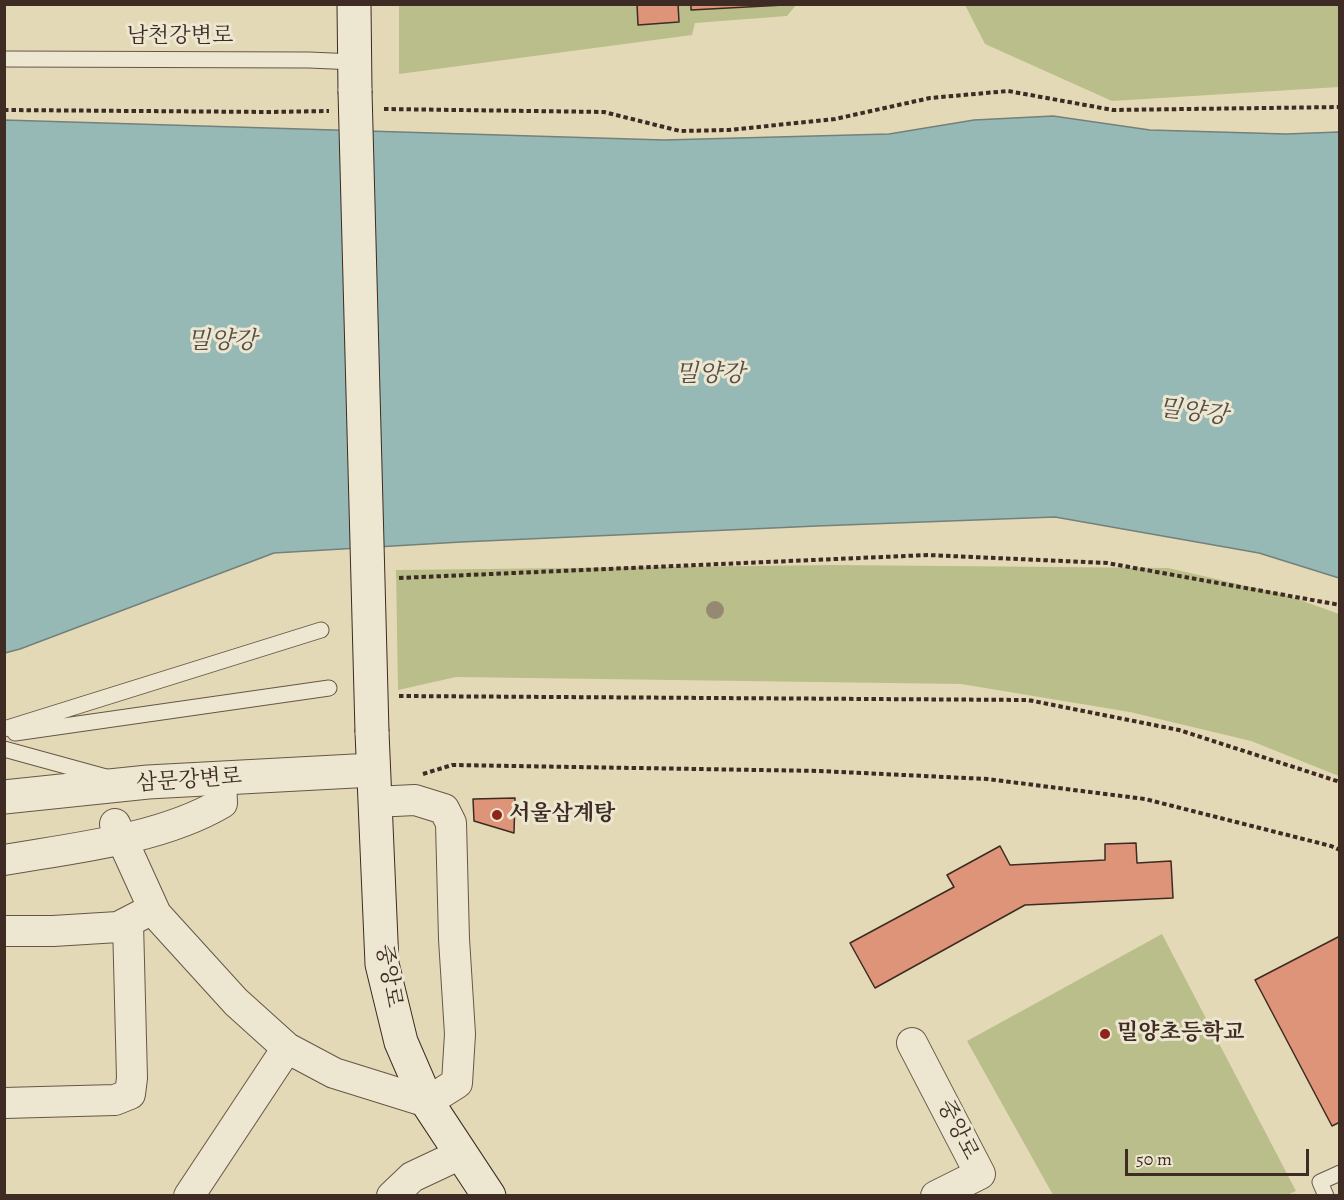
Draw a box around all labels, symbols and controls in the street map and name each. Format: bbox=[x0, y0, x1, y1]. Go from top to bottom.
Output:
street label: 남천강변로 bbox=[127, 24, 233, 50]
water label: 밀양강 bbox=[187, 328, 257, 356]
water label: 밀양강 bbox=[675, 361, 745, 389]
water label: 밀양강 bbox=[1157, 394, 1229, 432]
street label: 삼문강변로 bbox=[135, 764, 243, 798]
place label: 서울삼계탕 bbox=[509, 802, 615, 828]
marker: 서울삼계탕 bbox=[490, 808, 504, 822]
street label: 중앙로 bbox=[369, 942, 407, 1010]
place label: 밀양초등학교 bbox=[1117, 1021, 1245, 1047]
marker: 밀양초등학교 bbox=[1098, 1027, 1112, 1041]
street label: 중앙로 bbox=[931, 1096, 983, 1164]
scale bar bbox=[1128, 1137, 1312, 1175]
text: 50 m bbox=[1136, 1147, 1172, 1171]

